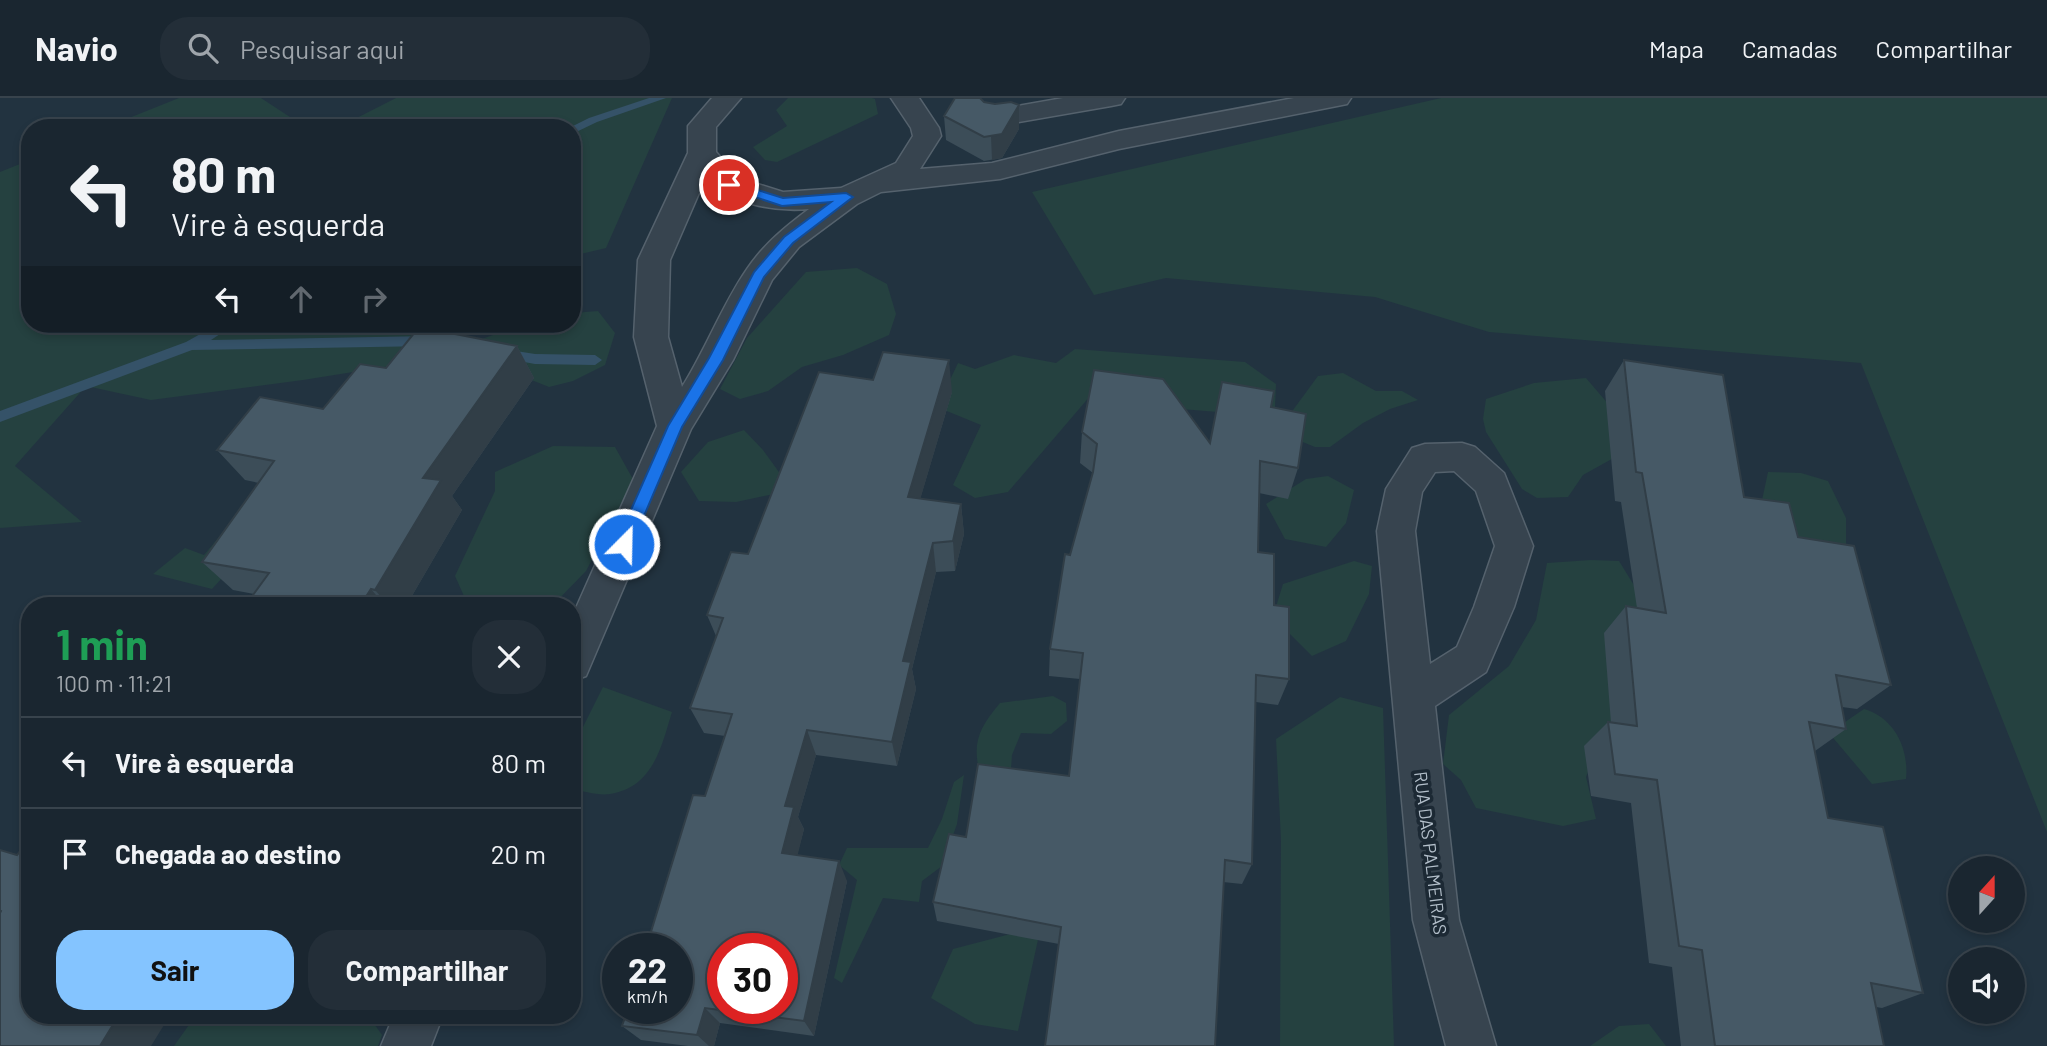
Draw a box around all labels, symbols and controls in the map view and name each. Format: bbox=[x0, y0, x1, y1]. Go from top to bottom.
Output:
search box bbox=[160, 17, 650, 80]
text: Navio bbox=[35, 28, 118, 68]
icon: search bbox=[184, 29, 222, 67]
text: Pesquisar aqui bbox=[240, 33, 405, 64]
text: Mapa bbox=[1649, 34, 1704, 63]
text: Camadas bbox=[1742, 34, 1838, 63]
text: Compartilhar bbox=[1876, 34, 2012, 63]
text: 80 m bbox=[171, 144, 276, 203]
icon: left bbox=[56, 147, 147, 238]
pin bbox=[699, 155, 759, 215]
icon: arrive bbox=[710, 166, 748, 204]
text: Vire à esquerda bbox=[171, 204, 385, 242]
icon: left bbox=[209, 280, 247, 318]
icon: ahead bbox=[282, 280, 320, 318]
icon: right bbox=[355, 280, 393, 318]
position arrow bbox=[587, 507, 661, 581]
text: 1 min bbox=[56, 618, 148, 668]
button: close bbox=[472, 620, 546, 694]
text: 100 m · 11:21 bbox=[56, 669, 172, 697]
icon: left bbox=[56, 744, 94, 782]
text: Vire à esquerda bbox=[115, 747, 294, 778]
text: 80 m bbox=[491, 747, 546, 778]
street label: RUA DAS PALMEIRAS bbox=[1410, 770, 1452, 936]
icon: arrive bbox=[56, 835, 94, 873]
text: Chegada ao destino bbox=[115, 838, 341, 869]
text: 20 m bbox=[491, 838, 546, 869]
north arrow bbox=[1948, 856, 2025, 933]
map controls bbox=[1948, 856, 2025, 1024]
button: Sair bbox=[56, 930, 294, 1010]
button: Compartilhar bbox=[308, 930, 546, 1010]
speed limit sign: 30 bbox=[707, 933, 798, 1024]
button: sound bbox=[1948, 947, 2025, 1024]
text: 22 bbox=[628, 948, 667, 990]
text: km/h bbox=[627, 985, 668, 1007]

